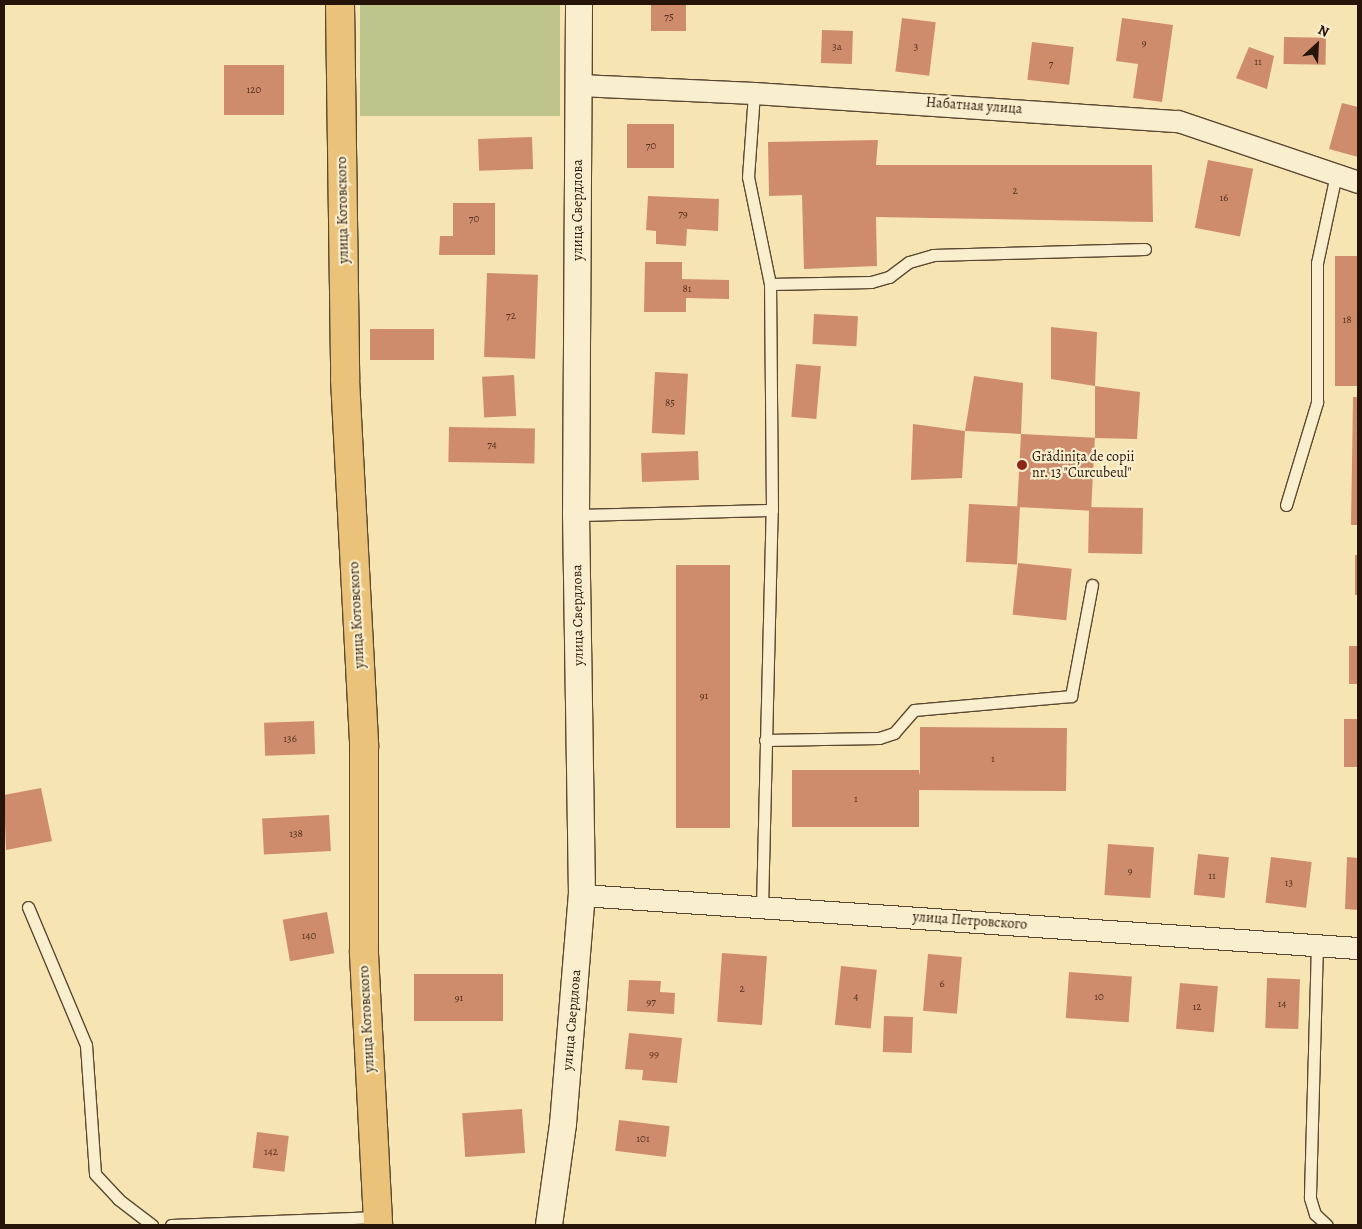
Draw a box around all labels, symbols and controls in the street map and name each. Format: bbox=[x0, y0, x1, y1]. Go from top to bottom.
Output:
house number: 75 bbox=[664, 10, 674, 24]
north arrow bbox=[1292, 20, 1342, 70]
text: N bbox=[1315, 20, 1332, 42]
house number: 9 bbox=[1141, 36, 1147, 50]
house number: 3а bbox=[832, 40, 842, 54]
house number: 3 bbox=[914, 40, 918, 54]
house number: 11 bbox=[1254, 55, 1262, 69]
house number: 7 bbox=[1049, 57, 1053, 71]
house number: 120 bbox=[247, 83, 261, 97]
street label: Набатная улица bbox=[925, 94, 1023, 118]
house number: 70 bbox=[646, 139, 656, 153]
street label: улица Котовского bbox=[334, 156, 352, 264]
street label: улица Свердлова bbox=[570, 159, 586, 261]
house number: 2 bbox=[1012, 184, 1018, 198]
house number: 16 bbox=[1220, 191, 1228, 205]
house number: 79 bbox=[678, 207, 688, 221]
house number: 70 bbox=[469, 212, 479, 226]
house number: 81 bbox=[682, 282, 692, 296]
house number: 72 bbox=[506, 309, 516, 323]
house number: 18 bbox=[1342, 313, 1352, 327]
house number: 85 bbox=[665, 396, 675, 410]
house number: 74 bbox=[487, 438, 497, 452]
place label: Grădinița de copii nr. 13 "Curcubeul" bbox=[1032, 449, 1134, 482]
marker: Grădinița de copii nr. 13 "Curcubeul" bbox=[1016, 459, 1028, 471]
street label: улица Котовского bbox=[346, 561, 368, 669]
street label: улица Свердлова bbox=[569, 564, 587, 666]
house number: 91 bbox=[700, 689, 708, 703]
house number: 136 bbox=[283, 732, 297, 746]
house number: 1 bbox=[991, 752, 995, 766]
house number: 1 bbox=[854, 792, 858, 806]
house number: 138 bbox=[289, 827, 303, 841]
house number: 9 bbox=[1127, 864, 1133, 878]
house number: 11 bbox=[1208, 869, 1216, 883]
house number: 13 bbox=[1285, 876, 1293, 890]
street label: улица Петровского bbox=[912, 909, 1028, 933]
house number: 140 bbox=[302, 929, 316, 943]
street label: улица Котовского bbox=[356, 965, 378, 1073]
street label: улица Свердлова bbox=[559, 969, 585, 1071]
house number: 6 bbox=[939, 977, 945, 991]
house number: 2 bbox=[739, 982, 745, 996]
house number: 4 bbox=[854, 990, 858, 1004]
house number: 10 bbox=[1094, 990, 1104, 1004]
house number: 91 bbox=[455, 991, 463, 1005]
house number: 97 bbox=[646, 995, 656, 1009]
house number: 14 bbox=[1278, 997, 1286, 1011]
house number: 12 bbox=[1193, 1000, 1201, 1014]
house number: 99 bbox=[649, 1047, 659, 1061]
house number: 101 bbox=[636, 1132, 650, 1146]
house number: 142 bbox=[264, 1145, 278, 1159]

